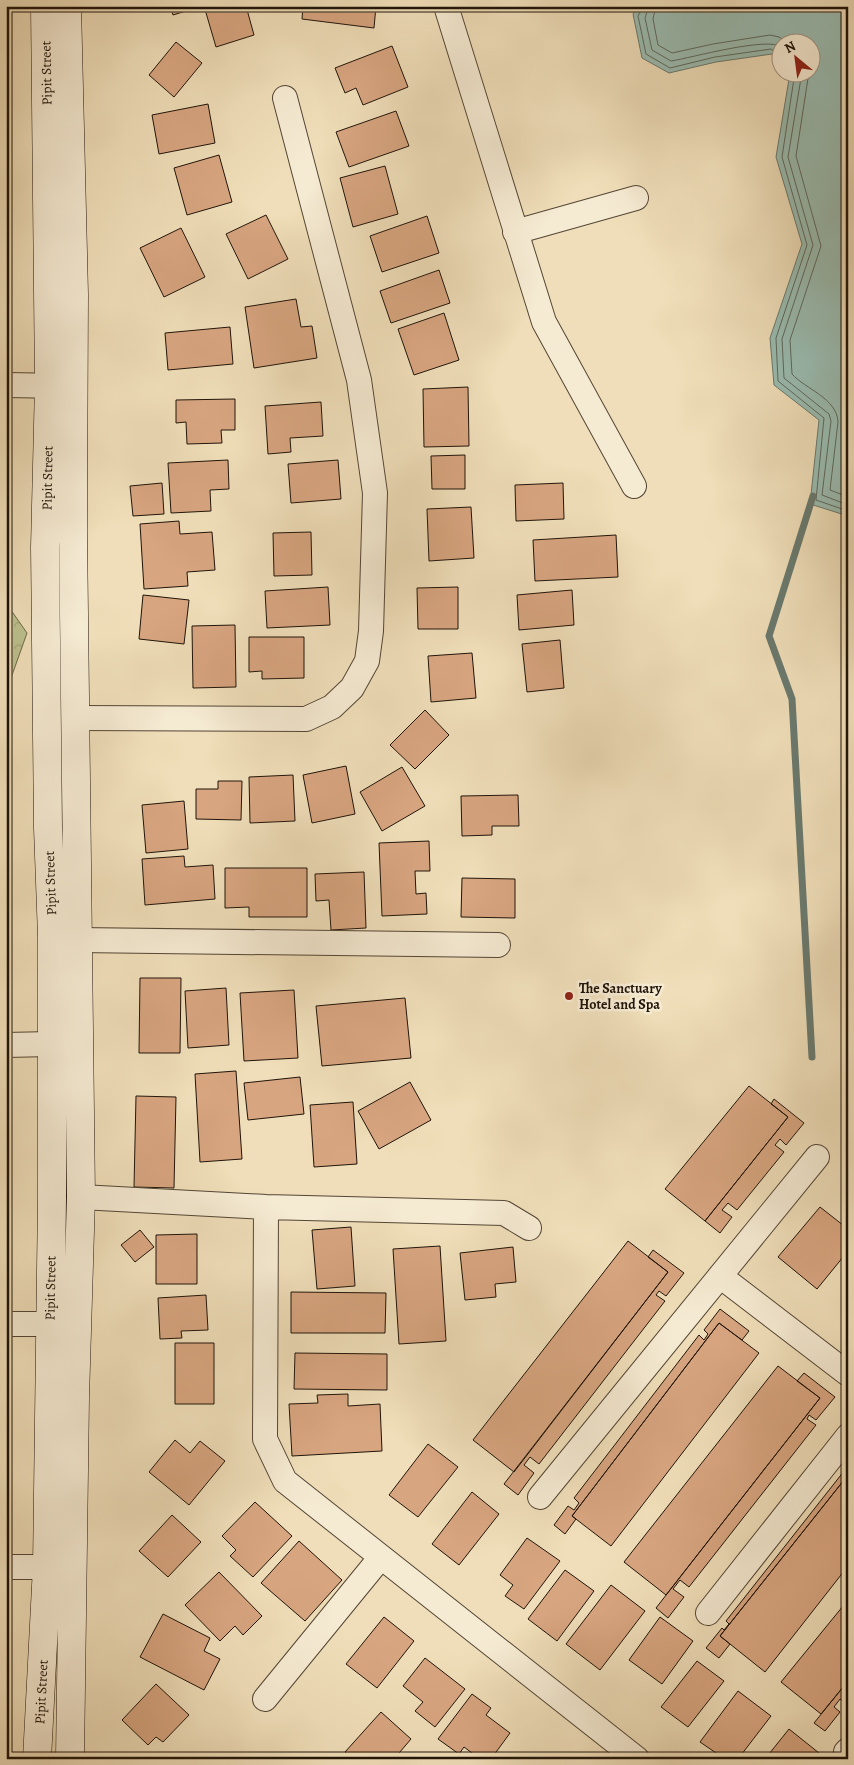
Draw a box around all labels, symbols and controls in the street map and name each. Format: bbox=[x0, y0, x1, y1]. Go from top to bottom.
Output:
north arrow bbox=[772, 32, 822, 82]
text: N bbox=[781, 36, 799, 58]
street label: Pipit Street bbox=[36, 40, 57, 105]
street label: Pipit Street bbox=[37, 445, 58, 511]
street label: Pipit Street bbox=[40, 850, 61, 916]
place label: The Sanctuary Hotel and Spa bbox=[579, 979, 662, 1014]
marker: The Sanctuary Hotel and Spa bbox=[563, 990, 575, 1002]
street label: Pipit Street bbox=[40, 1255, 61, 1321]
street label: Pipit Street bbox=[30, 1659, 53, 1725]

